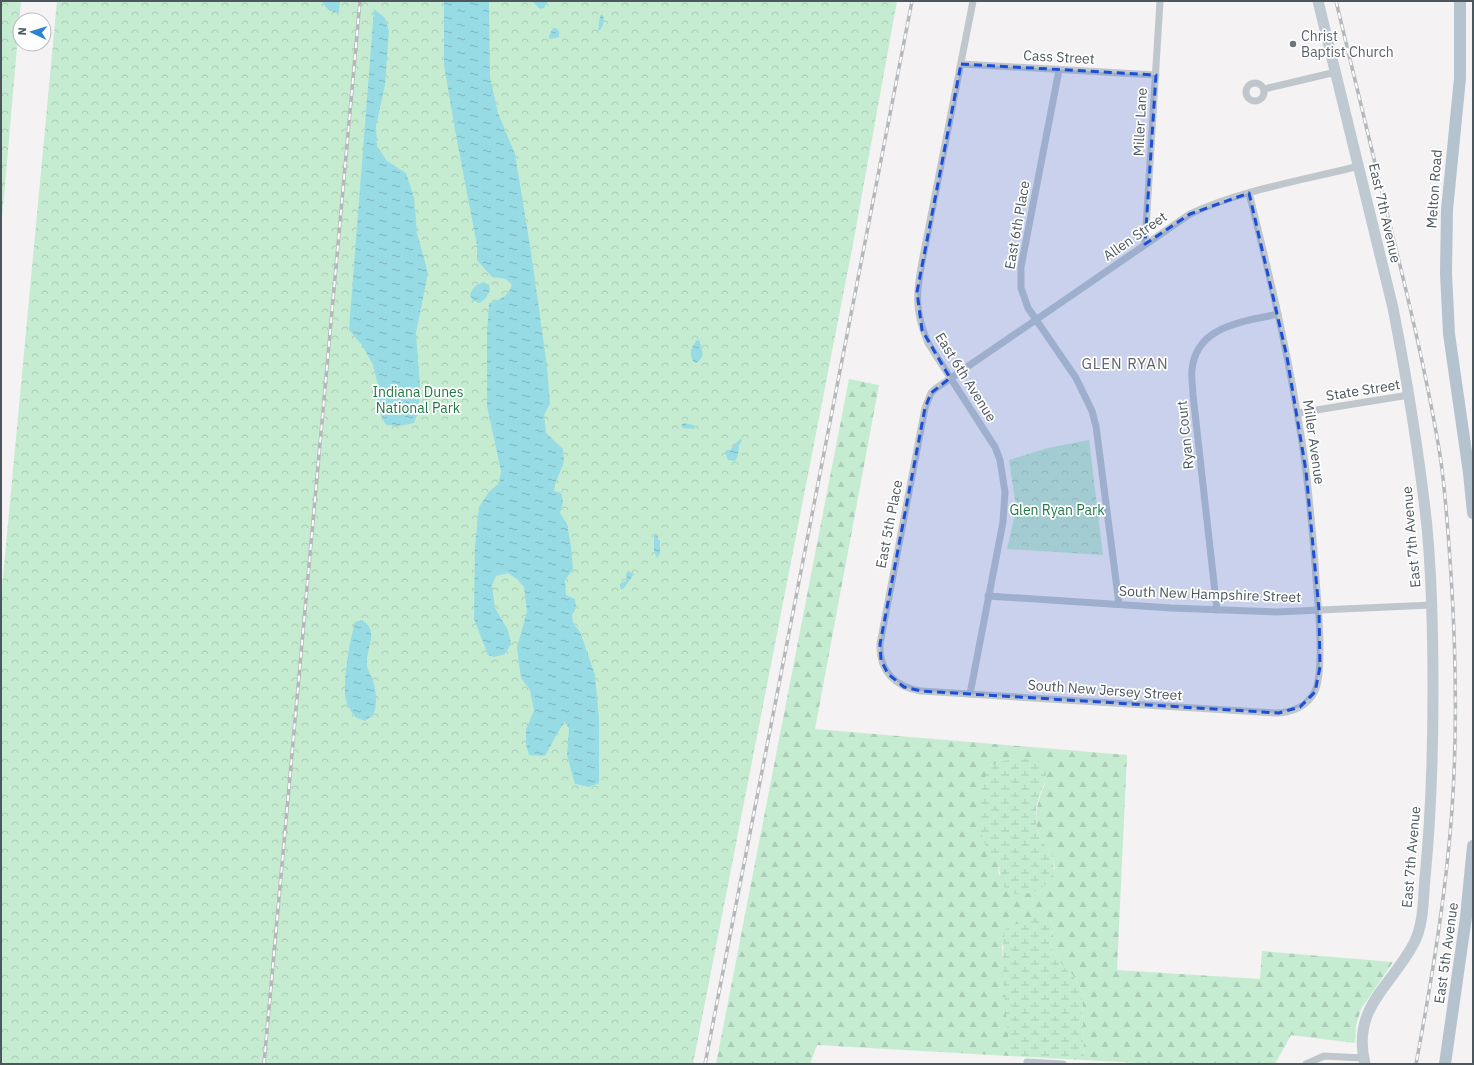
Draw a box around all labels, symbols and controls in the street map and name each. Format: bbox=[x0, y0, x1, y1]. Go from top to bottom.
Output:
north arrow bbox=[12, 12, 52, 52]
text: N bbox=[15, 27, 29, 36]
place label: Christ Baptist Church bbox=[1301, 27, 1394, 61]
marker: Christ Baptist Church bbox=[1288, 39, 1298, 49]
street label: Cass Street bbox=[1023, 46, 1095, 68]
street label: Miller Lane bbox=[1129, 87, 1151, 157]
street label: Melton Road bbox=[1422, 149, 1446, 229]
street label: East 7th Avenue bbox=[1365, 161, 1405, 265]
street label: East 6th Place bbox=[1000, 179, 1034, 271]
street label: Allen Street bbox=[1100, 207, 1170, 265]
street label: East 6th Avenue bbox=[931, 329, 1001, 425]
district label: GLEN RYAN bbox=[1081, 354, 1169, 373]
street label: State Street bbox=[1325, 375, 1401, 405]
park label: Indiana Dunes National Park bbox=[372, 383, 464, 417]
street label: Miller Avenue bbox=[1299, 399, 1329, 486]
street label: Ryan Court bbox=[1172, 400, 1198, 470]
street label: East 5th Place bbox=[872, 478, 906, 570]
street label: East 7th Avenue bbox=[1398, 485, 1424, 589]
park label: Glen Ryan Park bbox=[1009, 501, 1105, 519]
street label: South New Hampshire Street bbox=[1119, 582, 1301, 606]
street label: South New Jersey Street bbox=[1027, 676, 1183, 704]
street label: East 7th Avenue bbox=[1398, 805, 1424, 909]
street label: East 5th Avenue bbox=[1430, 901, 1462, 1005]

